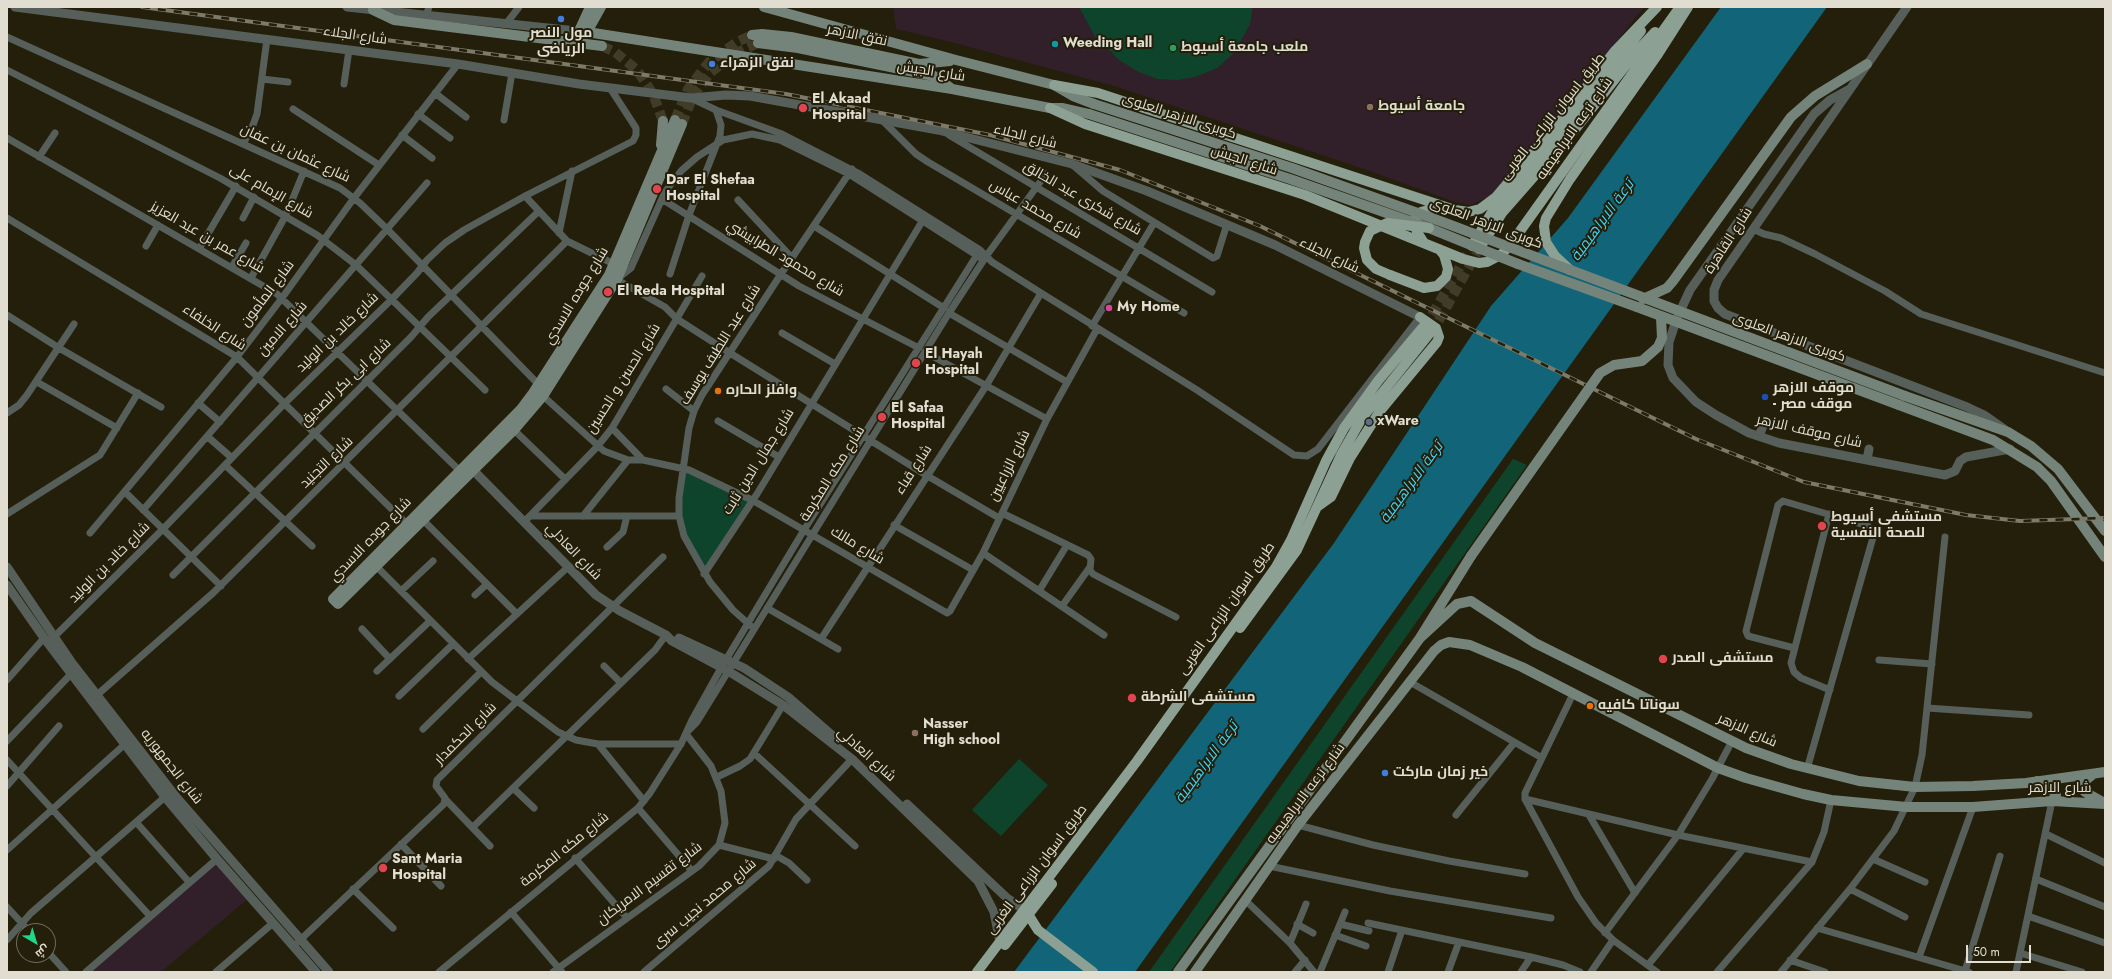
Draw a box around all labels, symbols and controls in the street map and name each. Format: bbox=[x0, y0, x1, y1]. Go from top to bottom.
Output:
marker: مول النصر الرياضى bbox=[556, 14, 566, 24]
street label: نفق الازهر bbox=[825, 21, 889, 51]
street label: شارع الجلاء bbox=[322, 23, 388, 49]
place label: مول النصر الرياضى bbox=[530, 26, 592, 58]
place label: Weeding Hall bbox=[1063, 36, 1152, 52]
marker: Weeding Hall bbox=[1050, 39, 1060, 49]
place label: ملعب جامعة أسيوط bbox=[1181, 40, 1308, 56]
marker: ملعب جامعة أسيوط bbox=[1168, 43, 1178, 53]
street label: طريق اسوان الزراعى الغربى bbox=[1497, 50, 1609, 184]
place label: نفق الزهراء bbox=[720, 56, 794, 72]
street label: شارع الجيش bbox=[896, 58, 966, 86]
marker: نفق الزهراء bbox=[707, 59, 717, 69]
street label: شارع ترعه الابراهيميه bbox=[1533, 75, 1617, 183]
street label: كوبرى الازهر العلوى bbox=[1120, 91, 1238, 143]
place label: El Akaad Hospital bbox=[812, 92, 871, 124]
place label: جامعة أسيوط bbox=[1378, 99, 1465, 115]
marker: El Akaad Hospital bbox=[797, 102, 809, 114]
marker: جامعة أسيوط bbox=[1365, 102, 1375, 112]
street label: شارع عثمان بن عفان bbox=[237, 121, 353, 187]
street label: شارع الجلاء bbox=[992, 121, 1058, 153]
street label: شارع الجيش bbox=[1209, 142, 1279, 180]
street label: شارع شكرى عبد الخالق bbox=[1020, 158, 1144, 240]
street label: شارع الإمام على bbox=[226, 161, 316, 223]
place label: Dar El Shefaa Hospital bbox=[666, 173, 755, 206]
street label: شارع محمد عباس bbox=[986, 177, 1084, 243]
water label: ترعة الابراهيمية bbox=[1567, 177, 1639, 265]
marker: Dar El Shefaa Hospital bbox=[651, 183, 663, 195]
street label: كوبرى الازهر العلوى bbox=[1427, 195, 1545, 253]
street label: شارع عمر بن عبد العزيز bbox=[147, 198, 267, 278]
street label: شارع القاهرة bbox=[1701, 205, 1757, 277]
street label: شارع محمود الطرابيشي bbox=[723, 217, 847, 301]
street label: شارع الجلاء bbox=[1296, 234, 1362, 278]
street label: شارع جوده الاسدي bbox=[541, 244, 613, 348]
street label: شارع المأمون bbox=[238, 257, 298, 331]
street label: شارع عبد اللطيف يوسف bbox=[677, 282, 765, 408]
place label: El Reda Hospital bbox=[617, 284, 725, 300]
marker: El Reda Hospital bbox=[602, 286, 614, 298]
street label: شارع خالد بن الوليد bbox=[293, 290, 383, 376]
street label: شارع الامين bbox=[255, 298, 311, 360]
place label: My Home bbox=[1117, 300, 1180, 316]
street label: شارع الخلفاء bbox=[179, 301, 249, 355]
marker: My Home bbox=[1104, 303, 1114, 313]
street label: كوبرى الازهر العلوى bbox=[1730, 310, 1848, 366]
street label: شارع الحسن و الحسين bbox=[583, 321, 665, 437]
street label: شارع ابى بكر الصديق bbox=[297, 335, 395, 431]
place label: El Hayah Hospital bbox=[925, 347, 983, 380]
marker: El Hayah Hospital bbox=[910, 357, 922, 369]
place label: موقف الازهر - موقف مصر bbox=[1773, 381, 1854, 414]
place label: وافلز الحاره bbox=[726, 383, 797, 399]
marker: وافلز الحاره bbox=[713, 386, 723, 396]
marker: موقف الازهر - موقف مصر bbox=[1760, 392, 1770, 402]
place label: El Safaa Hospital bbox=[891, 401, 945, 434]
street label: شارع جمال الدين ثابت bbox=[720, 406, 798, 518]
marker: El Safaa Hospital bbox=[876, 411, 888, 423]
street label: شارع موقف الازهر bbox=[1755, 412, 1863, 452]
place label: xWare bbox=[1377, 414, 1419, 430]
marker: xWare bbox=[1364, 417, 1374, 427]
street label: شارع مكه المكرمة bbox=[797, 423, 869, 525]
street label: شارع الزراعيين bbox=[986, 428, 1034, 504]
street label: شارع التجنيد bbox=[297, 434, 357, 492]
water label: ترعة الابراهيمية bbox=[1376, 439, 1448, 527]
street label: شارع قباء bbox=[892, 442, 936, 498]
street label: شارع جوده الاسدي bbox=[327, 494, 415, 586]
place label: مستشفى أسيوط للصحة النفسية bbox=[1831, 510, 1942, 542]
street label: شارع خالد بن الوليد bbox=[66, 519, 154, 607]
street label: شارع العادلي bbox=[542, 520, 604, 584]
marker: مستشفى أسيوط للصحة النفسية bbox=[1816, 520, 1828, 532]
street label: شارع مالك bbox=[827, 523, 887, 569]
street label: طريق اسوان الزراعى الغربى bbox=[1175, 540, 1279, 678]
place label: مستشفى الصدر bbox=[1672, 651, 1774, 667]
marker: مستشفى الصدر bbox=[1657, 653, 1669, 665]
place label: مستشفى الشرطة bbox=[1141, 690, 1255, 706]
marker: مستشفى الشرطة bbox=[1126, 692, 1138, 704]
place label: سوناتا كافيه bbox=[1598, 698, 1680, 714]
street label: شارع الحكمدار bbox=[431, 699, 501, 769]
marker: سوناتا كافيه bbox=[1585, 701, 1595, 711]
street label: شارع الازهر bbox=[1715, 710, 1779, 752]
place label: Nasser High school bbox=[923, 717, 1000, 750]
water label: ترعة الابراهيمية bbox=[1171, 719, 1243, 807]
street label: شارع العادلي bbox=[833, 724, 899, 786]
street label: شارع الجمهوريه bbox=[136, 726, 206, 808]
marker: Nasser High school bbox=[910, 728, 920, 738]
street label: شارع ترعه الابراهيميه bbox=[1263, 741, 1349, 847]
place label: خير زمان ماركت bbox=[1393, 765, 1488, 781]
marker: خير زمان ماركت bbox=[1380, 768, 1390, 778]
street label: شارع الازهر bbox=[2028, 781, 2092, 797]
street label: طريق اسوان الزراعى الغربى bbox=[983, 802, 1091, 938]
street label: شارع مكه المكرمة bbox=[517, 809, 613, 891]
street label: شارع تقسيم الامريكان bbox=[594, 839, 706, 929]
place label: Sant Maria Hospital bbox=[392, 852, 462, 884]
street label: شارع محمد نجيب سرى bbox=[650, 856, 760, 952]
marker: Sant Maria Hospital bbox=[377, 862, 389, 874]
north arrow bbox=[16, 923, 56, 963]
scale bar bbox=[1968, 937, 2033, 963]
text: ش bbox=[32, 941, 53, 962]
text: 50 m bbox=[1973, 943, 2000, 961]

